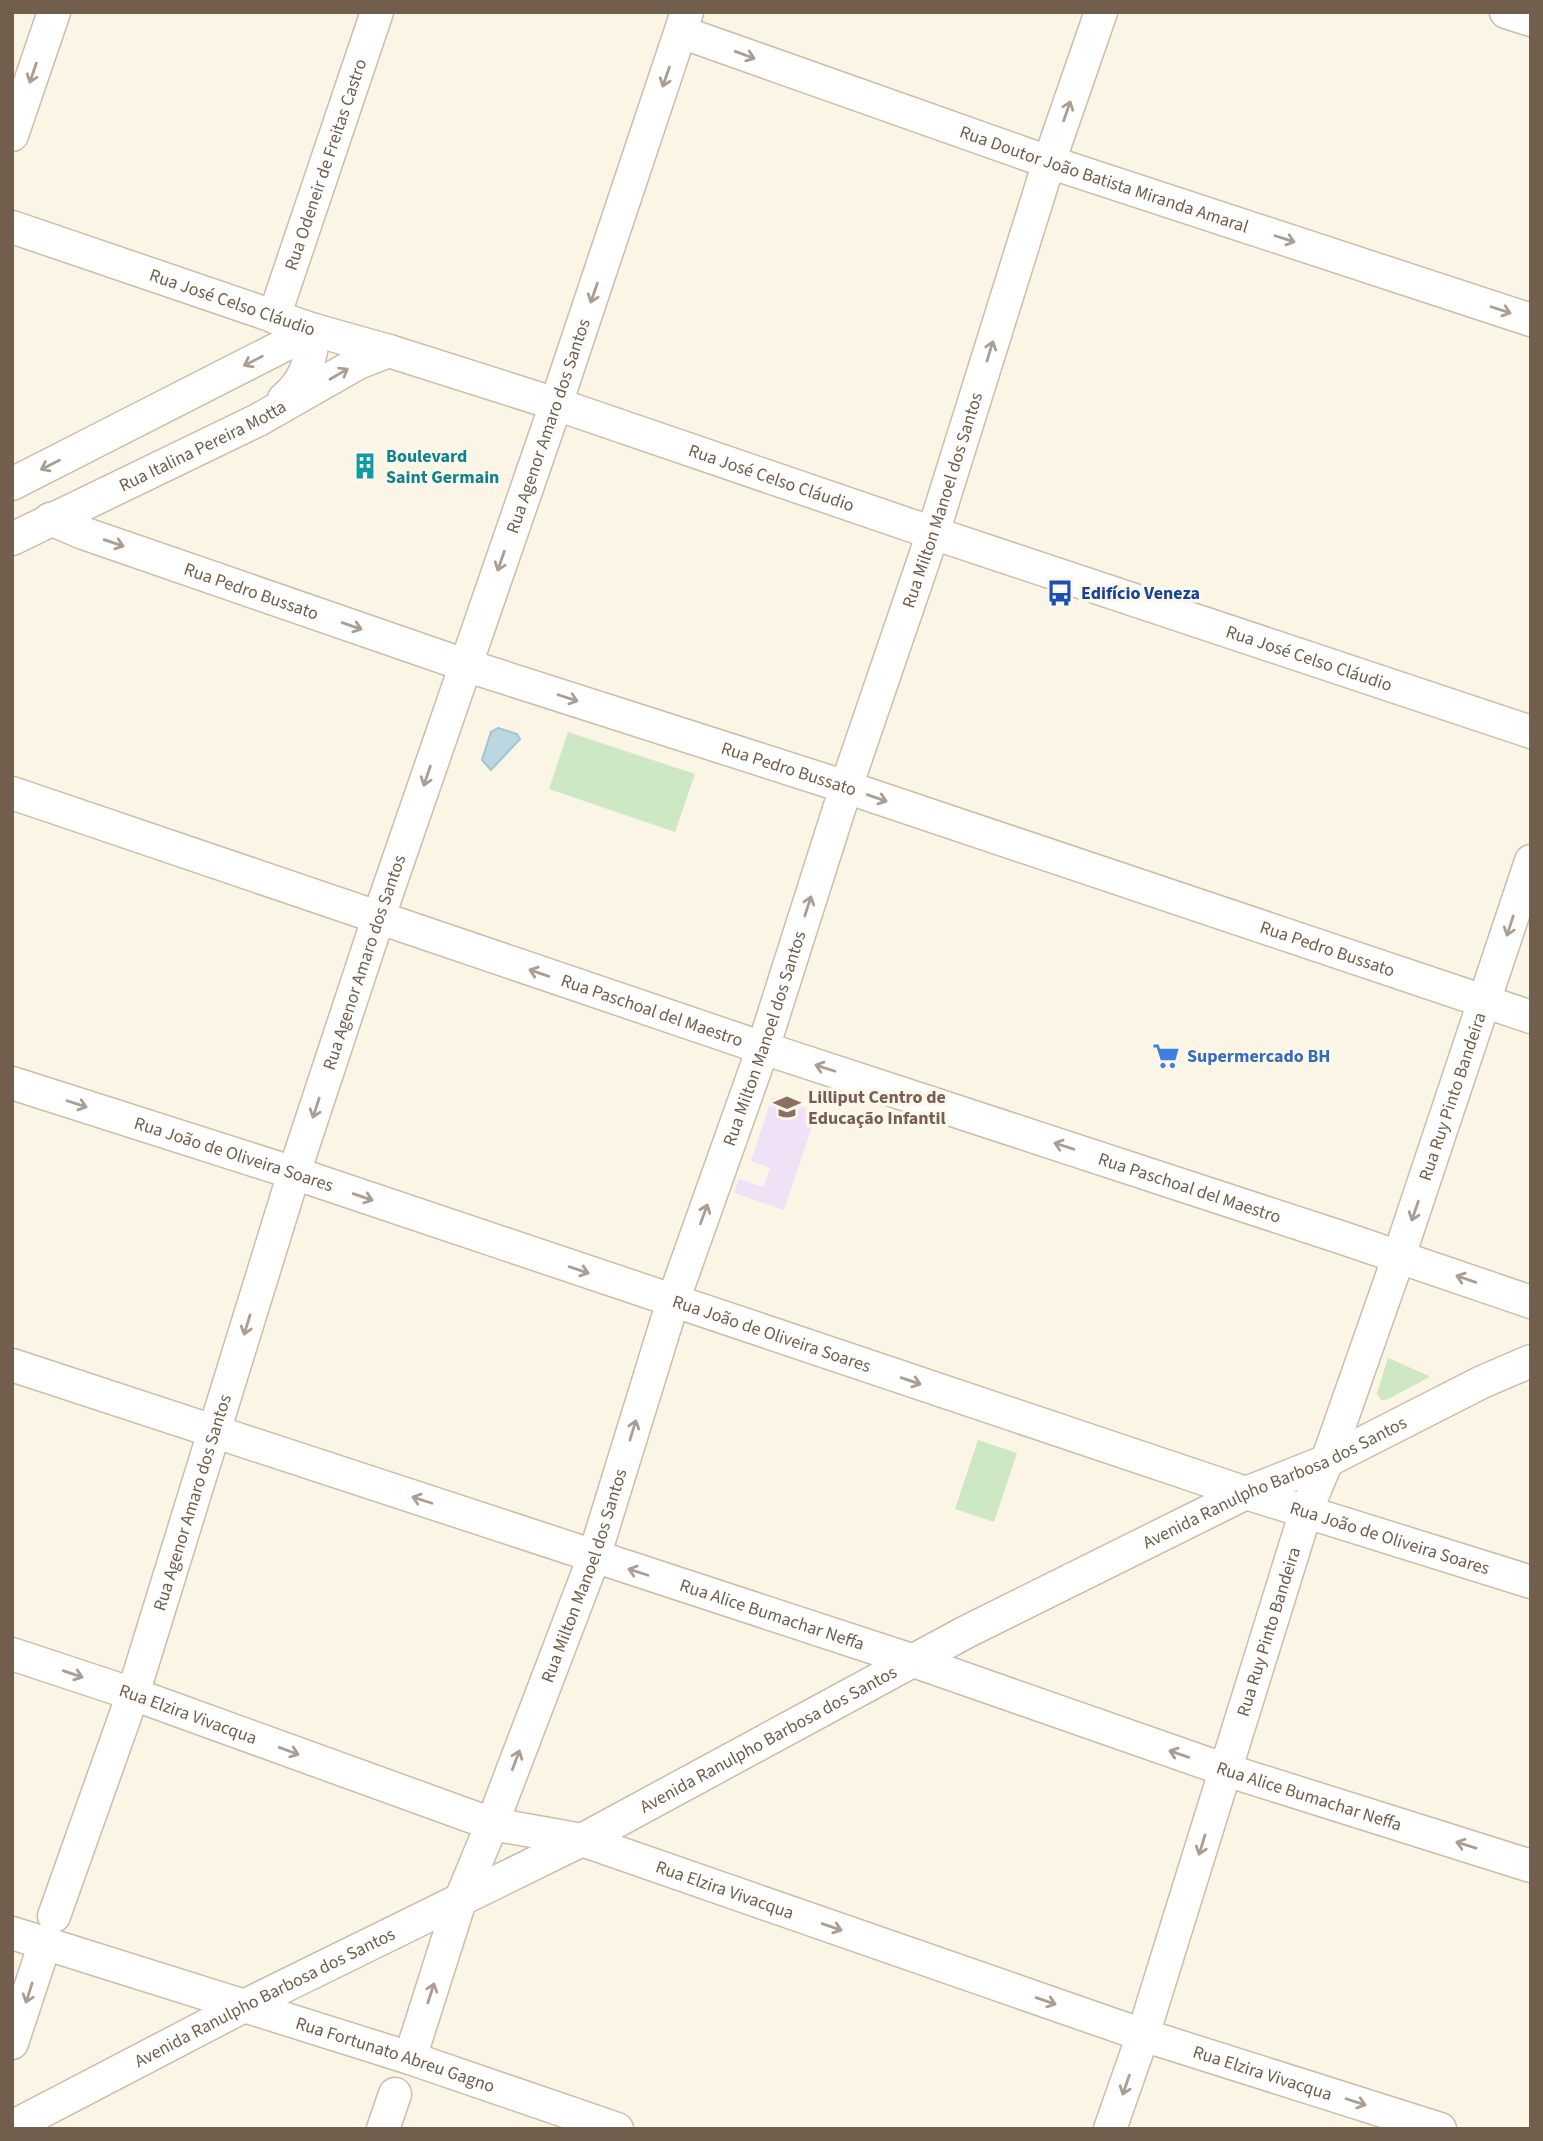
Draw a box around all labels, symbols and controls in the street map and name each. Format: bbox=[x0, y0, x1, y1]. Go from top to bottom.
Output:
one-way arrow bbox=[734, 50, 756, 62]
street label: Rua Odeneir de Freitas Castro bbox=[278, 55, 373, 273]
one-way arrow bbox=[26, 62, 38, 84]
one-way arrow bbox=[659, 66, 672, 88]
one-way arrow bbox=[1062, 100, 1074, 122]
street label: Rua Doutor João Batista Miranda Amaral bbox=[956, 119, 1252, 239]
one-way arrow bbox=[1274, 234, 1296, 247]
street label: Rua José Celso Cláudio bbox=[146, 262, 319, 342]
one-way arrow bbox=[586, 281, 599, 303]
one-way arrow bbox=[1490, 304, 1512, 317]
street label: Rua Agenor Amaro dos Santos bbox=[500, 315, 596, 537]
one-way arrow bbox=[985, 340, 997, 362]
one-way arrow bbox=[243, 355, 264, 369]
one-way arrow bbox=[328, 367, 349, 380]
street label: Rua Milton Manoel dos Santos bbox=[896, 389, 989, 611]
street label: Rua Italina Pereira Motta bbox=[115, 394, 291, 498]
street label: Rua José Celso Cláudio bbox=[685, 438, 858, 518]
place label: Boulevard Saint Germain bbox=[386, 444, 499, 490]
building icon: Boulevard Saint Germain bbox=[350, 451, 380, 481]
one-way arrow bbox=[40, 458, 61, 472]
one-way arrow bbox=[103, 537, 125, 550]
one-way arrow bbox=[494, 550, 506, 572]
street label: Rua Pedro Bussato bbox=[181, 556, 322, 626]
bus stop icon: Edifício Veneza bbox=[1045, 578, 1075, 608]
place label: Edifício Veneza bbox=[1081, 581, 1200, 606]
street label: Rua José Celso Cláudio bbox=[1223, 619, 1396, 697]
one-way arrow bbox=[341, 620, 363, 633]
one-way arrow bbox=[556, 693, 578, 705]
street label: Rua Pedro Bussato bbox=[718, 735, 860, 802]
one-way arrow bbox=[420, 765, 432, 787]
one-way arrow bbox=[866, 793, 888, 805]
street label: Rua Agenor Amaro dos Santos bbox=[316, 851, 412, 1073]
one-way arrow bbox=[803, 895, 815, 917]
street label: Rua Pedro Bussato bbox=[1257, 914, 1398, 983]
one-way arrow bbox=[1502, 914, 1515, 936]
street label: Rua Milton Manoel dos Santos bbox=[717, 928, 812, 1149]
one-way arrow bbox=[528, 966, 550, 979]
street label: Rua Paschoal del Maestro bbox=[558, 968, 747, 1053]
street label: Rua Ruy Pinto Bandeira bbox=[1412, 1009, 1492, 1184]
supermarket icon: Supermercado BH bbox=[1151, 1041, 1181, 1071]
place label: Supermercado BH bbox=[1187, 1044, 1330, 1069]
one-way arrow bbox=[814, 1061, 836, 1073]
place label: Lilliput Centro de Educação Infantil bbox=[808, 1085, 946, 1131]
school or university icon: Lilliput Centro de Educação Infantil bbox=[772, 1092, 802, 1122]
one-way arrow bbox=[309, 1097, 322, 1119]
one-way arrow bbox=[66, 1099, 88, 1111]
street label: Rua João de Oliveira Soares bbox=[131, 1110, 337, 1198]
one-way arrow bbox=[1054, 1139, 1076, 1151]
street label: Rua Paschoal del Maestro bbox=[1095, 1146, 1284, 1229]
one-way arrow bbox=[352, 1192, 374, 1204]
one-way arrow bbox=[1407, 1200, 1420, 1222]
one-way arrow bbox=[699, 1203, 711, 1225]
one-way arrow bbox=[568, 1264, 590, 1277]
one-way arrow bbox=[1456, 1272, 1478, 1284]
street label: Rua João de Oliveira Soares bbox=[669, 1289, 874, 1379]
one-way arrow bbox=[240, 1314, 253, 1336]
one-way arrow bbox=[899, 1376, 921, 1388]
street label: Rua Agenor Amaro dos Santos bbox=[147, 1391, 237, 1614]
street label: Avenida Ranulpho Barbosa dos Santos bbox=[1138, 1410, 1411, 1555]
one-way arrow bbox=[627, 1419, 640, 1441]
street label: Rua Milton Manoel dos Santos bbox=[535, 1466, 633, 1686]
one-way arrow bbox=[412, 1493, 434, 1505]
street label: Rua João de Oliveira Soares bbox=[1287, 1495, 1493, 1581]
street label: Rua Ruy Pinto Bandeira bbox=[1230, 1544, 1307, 1720]
one-way arrow bbox=[628, 1564, 650, 1577]
street label: Rua Alice Bumachar Neffa bbox=[677, 1572, 868, 1656]
street label: Avenida Ranulpho Barbosa dos Santos bbox=[635, 1659, 901, 1819]
one-way arrow bbox=[61, 1669, 83, 1681]
street label: Rua Elzira Vivacqua bbox=[116, 1678, 260, 1750]
one-way arrow bbox=[278, 1746, 300, 1758]
one-way arrow bbox=[1168, 1747, 1190, 1760]
one-way arrow bbox=[511, 1749, 524, 1771]
street label: Rua Alice Bumachar Neffa bbox=[1213, 1755, 1405, 1837]
one-way arrow bbox=[1195, 1833, 1208, 1855]
one-way arrow bbox=[1455, 1838, 1477, 1851]
street label: Rua Elzira Vivacqua bbox=[652, 1854, 798, 1925]
street label: Avenida Ranulpho Barbosa dos Santos bbox=[130, 1921, 399, 2074]
one-way arrow bbox=[820, 1922, 842, 1934]
one-way arrow bbox=[21, 1982, 34, 2004]
one-way arrow bbox=[426, 1982, 438, 2004]
one-way arrow bbox=[1035, 1996, 1057, 2008]
street label: Rua Fortunato Abreu Gagno bbox=[292, 2010, 498, 2099]
street label: Rua Elzira Vivacqua bbox=[1190, 2039, 1335, 2107]
one-way arrow bbox=[1119, 2073, 1131, 2095]
one-way arrow bbox=[1345, 2096, 1367, 2109]

